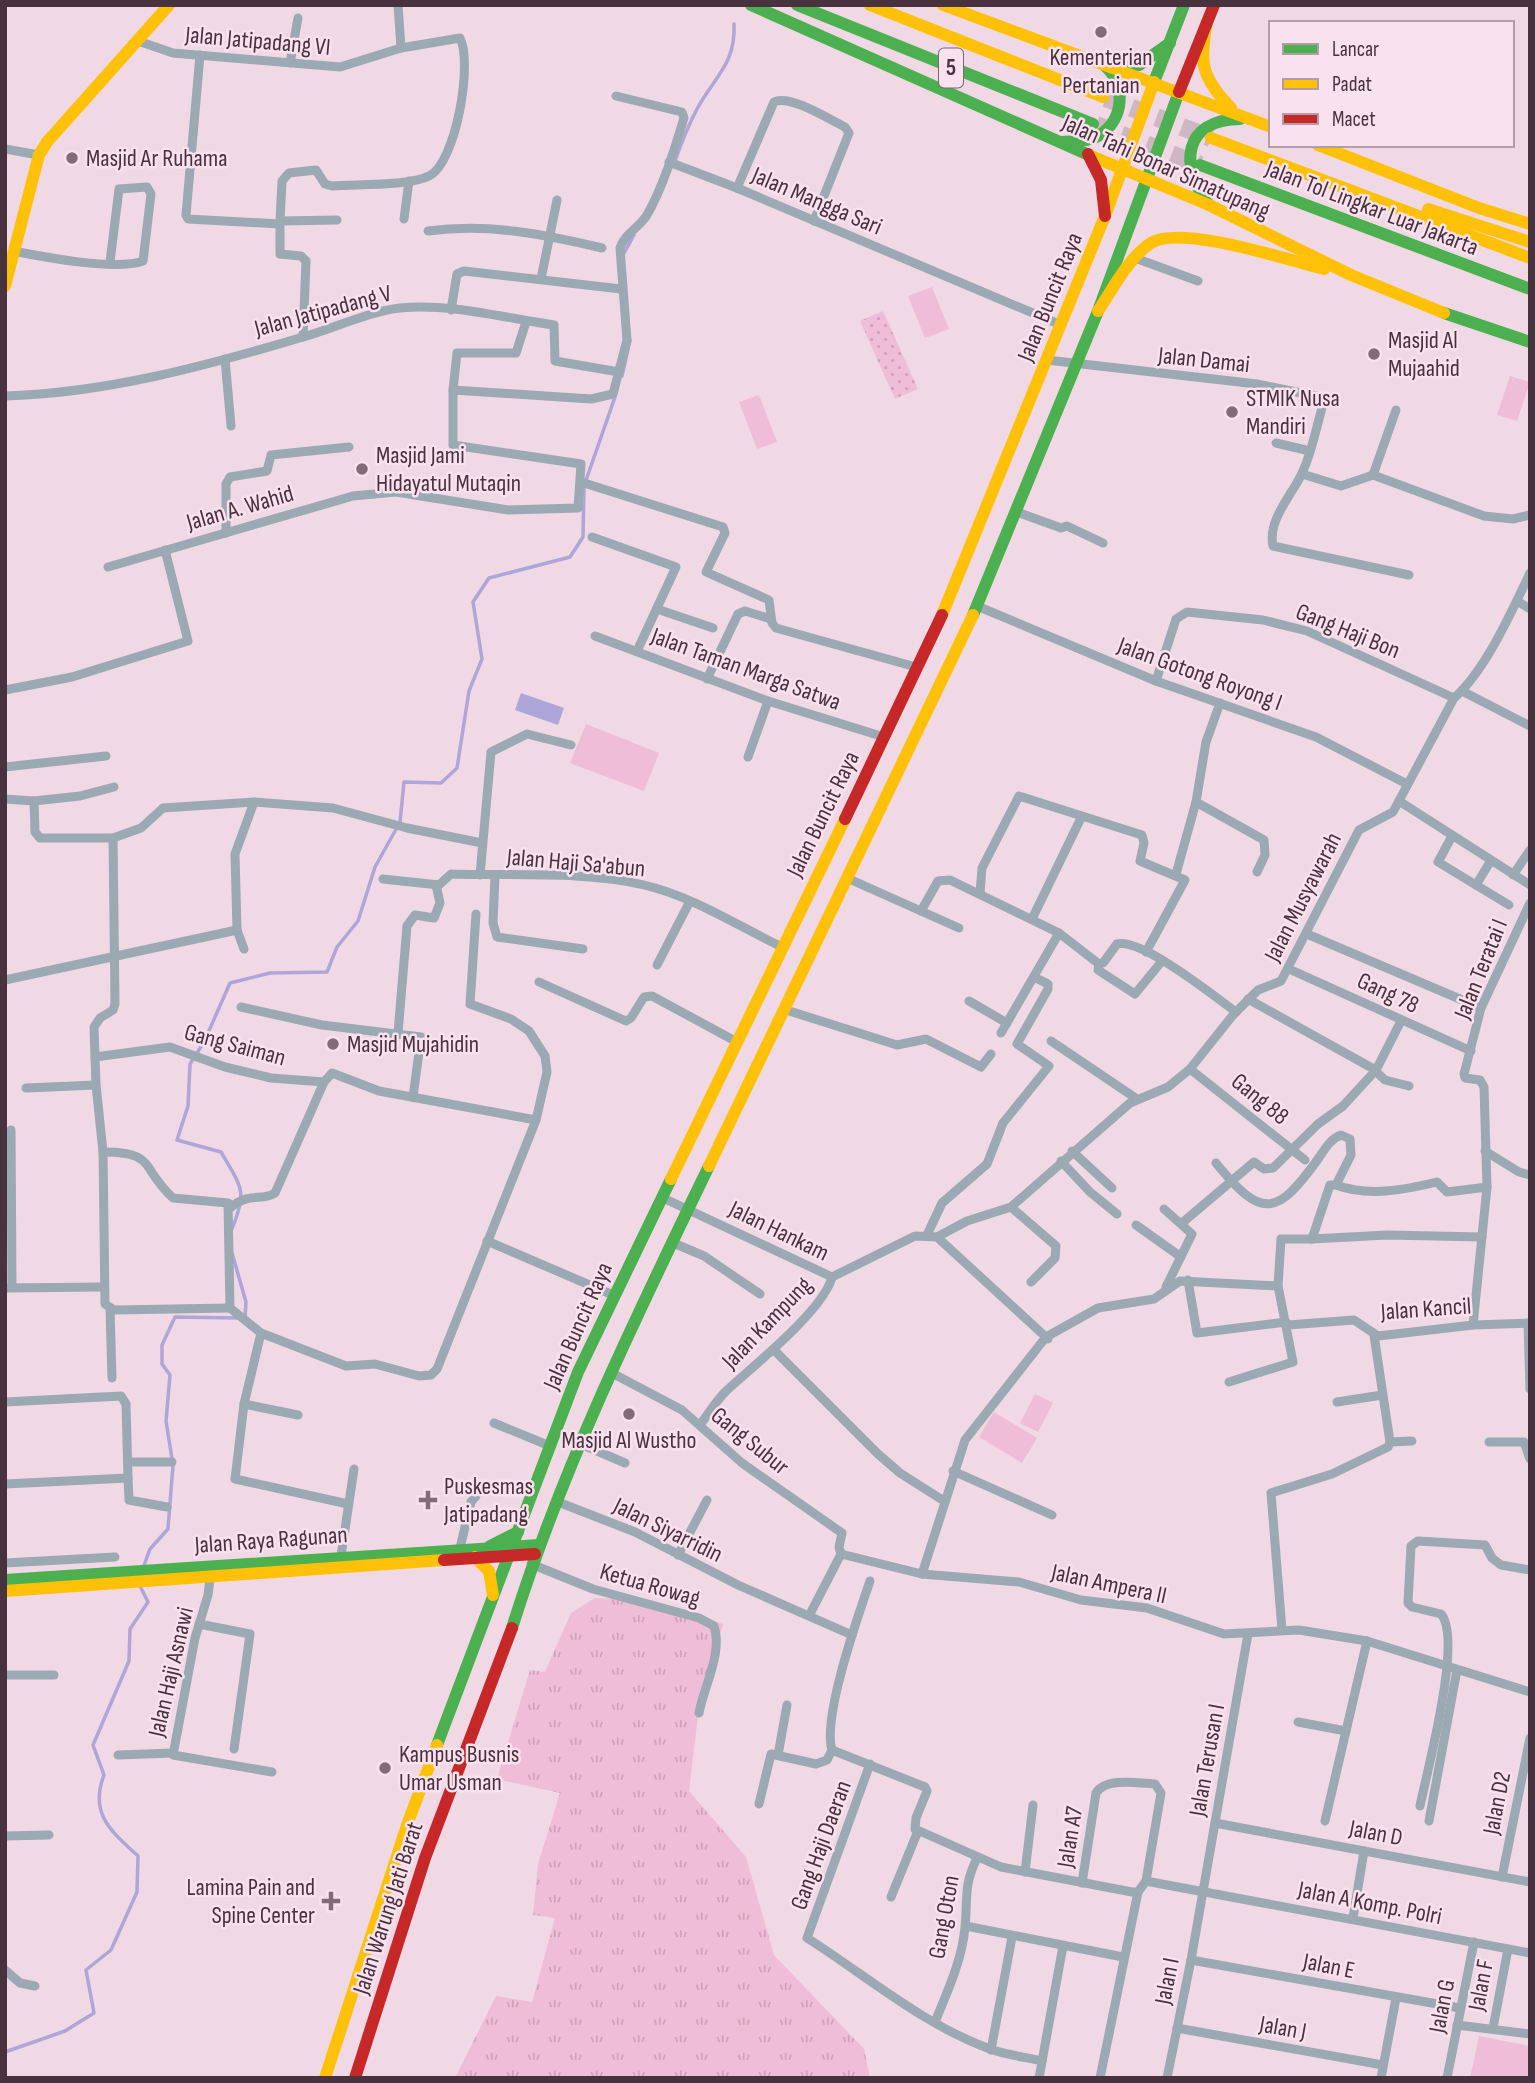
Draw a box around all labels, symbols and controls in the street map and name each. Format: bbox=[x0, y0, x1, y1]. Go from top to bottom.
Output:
street label: Jalan Jatipadang VI bbox=[183, 20, 332, 62]
legend bbox=[1269, 21, 1514, 147]
marker: Kementerian Pertanian bbox=[1093, 24, 1109, 40]
text: Lancar bbox=[1332, 37, 1379, 62]
place label: Kementerian Pertanian bbox=[1049, 43, 1153, 100]
road number: 5 bbox=[939, 48, 963, 88]
text: Padat bbox=[1332, 72, 1372, 97]
text: Macet bbox=[1332, 107, 1376, 132]
street label: Jalan Tahi Bonar Simatupang bbox=[1057, 108, 1274, 226]
place label: Masjid Ar Ruhama bbox=[86, 144, 227, 173]
marker: Masjid Ar Ruhama bbox=[64, 150, 80, 166]
street label: Jalan Tol Lingkar Luar Jakarta bbox=[1261, 154, 1483, 262]
street label: Jalan Mangga Sari bbox=[747, 160, 886, 241]
street label: Jalan Buncit Raya bbox=[1011, 228, 1089, 366]
street label: Jalan Jatipadang V bbox=[250, 279, 395, 343]
place label: Masjid Al Mujaahid bbox=[1388, 326, 1460, 383]
street label: Jalan Damai bbox=[1156, 341, 1251, 379]
marker: Masjid Al Mujaahid bbox=[1366, 346, 1382, 362]
place label: STMIK Nusa Mandiri bbox=[1246, 384, 1340, 441]
marker: STMIK Nusa Mandiri bbox=[1224, 404, 1240, 420]
place label: Masjid Jami Hidayatul Mutaqin bbox=[376, 441, 521, 498]
marker: Masjid Jami Hidayatul Mutaqin bbox=[354, 461, 370, 477]
street label: Jalan A. Wahid bbox=[182, 479, 297, 537]
street label: Gang Haji Bon bbox=[1292, 597, 1404, 665]
street label: Jalan Taman Marga Satwa bbox=[646, 621, 845, 717]
street label: Jalan Gotong Royong I bbox=[1113, 630, 1286, 717]
street label: Jalan Buncit Raya bbox=[780, 746, 866, 882]
street label: Jalan Musyawarah bbox=[1258, 828, 1348, 967]
street label: Jalan Haji Sa'abun bbox=[505, 842, 646, 883]
street label: Jalan Teratai I bbox=[1447, 915, 1514, 1024]
street label: Gang 78 bbox=[1353, 966, 1423, 1020]
street label: Gang Saiman bbox=[181, 1018, 289, 1072]
place label: Masjid Mujahidin bbox=[347, 1030, 479, 1059]
marker: Masjid Mujahidin bbox=[325, 1036, 341, 1052]
street label: Gang 88 bbox=[1225, 1067, 1295, 1131]
street label: Jalan Hankam bbox=[723, 1194, 834, 1268]
street label: Jalan Buncit Raya bbox=[537, 1258, 619, 1395]
street label: Jalan Kampung bbox=[715, 1271, 818, 1376]
street label: Jalan Kancil bbox=[1379, 1291, 1472, 1327]
street label: Gang Subur bbox=[705, 1401, 795, 1481]
marker: Masjid Al Wustho bbox=[621, 1406, 637, 1422]
place label: Masjid Al Wustho bbox=[561, 1426, 697, 1455]
place label: Puskesmas Jatipadang bbox=[443, 1472, 533, 1529]
marker: Puskesmas Jatipadang bbox=[418, 1490, 438, 1510]
street label: Jalan Siyarridin bbox=[608, 1491, 727, 1569]
street label: Jalan Raya Ragunan bbox=[193, 1520, 348, 1560]
street label: Ketua Rowag bbox=[596, 1557, 704, 1613]
street label: Jalan Ampera II bbox=[1048, 1557, 1169, 1610]
street label: Jalan Haji Asnawi bbox=[142, 1604, 200, 1741]
street label: Jalan Terusan I bbox=[1183, 1702, 1231, 1819]
place label: Kampus Busnis Umar Usman bbox=[399, 1740, 519, 1797]
marker: Kampus Busnis Umar Usman bbox=[377, 1760, 393, 1776]
street label: Jalan D2 bbox=[1477, 1769, 1517, 1838]
street label: Gang Haji Daeran bbox=[784, 1776, 858, 1914]
street label: Jalan A7 bbox=[1051, 1804, 1089, 1871]
street label: Jalan D bbox=[1346, 1813, 1405, 1852]
street label: Jalan Warung Jati Barat bbox=[346, 1818, 430, 1999]
place label: Lamina Pain and Spine Center bbox=[187, 1873, 315, 1930]
street label: Gang Oton bbox=[922, 1873, 966, 1961]
street label: Jalan A Komp. Polri bbox=[1295, 1875, 1444, 1931]
marker: Lamina Pain and Spine Center bbox=[321, 1891, 341, 1911]
street label: Jalan E bbox=[1300, 1947, 1357, 1985]
street label: Jalan I bbox=[1148, 1955, 1186, 2008]
street label: Jalan F bbox=[1462, 1957, 1500, 2014]
street label: Jalan G bbox=[1422, 1977, 1461, 2036]
street label: Jalan J bbox=[1256, 2009, 1309, 2046]

